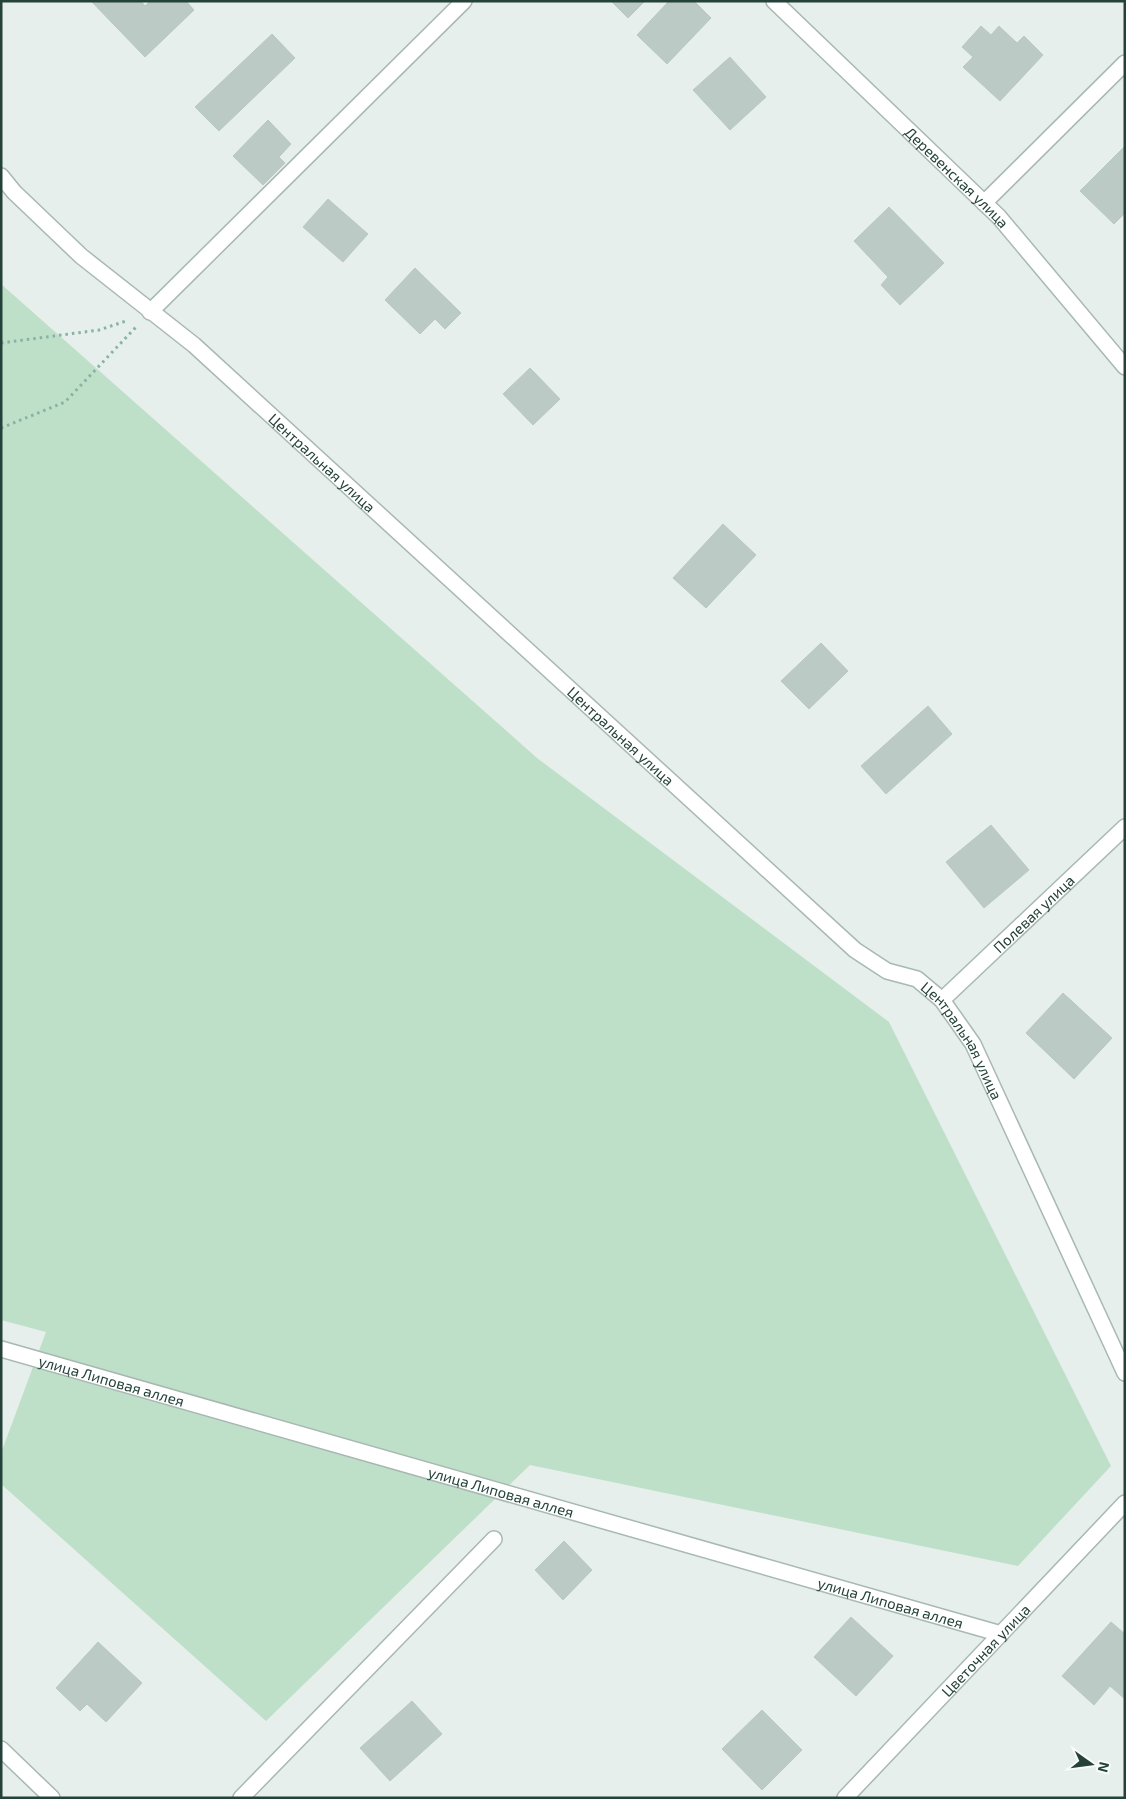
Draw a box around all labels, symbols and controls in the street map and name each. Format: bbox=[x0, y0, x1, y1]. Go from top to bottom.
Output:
street label: Деревенская улица bbox=[901, 123, 1013, 231]
street label: Центральная улица bbox=[265, 409, 379, 516]
street label: Центральная улица bbox=[564, 683, 678, 789]
street label: Полевая улица bbox=[989, 871, 1078, 956]
street label: Центральная улица bbox=[918, 977, 1006, 1102]
street label: улица Липовая аллея bbox=[36, 1351, 186, 1410]
street label: улица Липовая аллея bbox=[426, 1462, 576, 1521]
street label: улица Липовая аллея bbox=[815, 1573, 965, 1632]
street label: Цветочная улица bbox=[937, 1600, 1034, 1700]
north arrow bbox=[1066, 1739, 1116, 1789]
text: N bbox=[1095, 1760, 1114, 1774]

